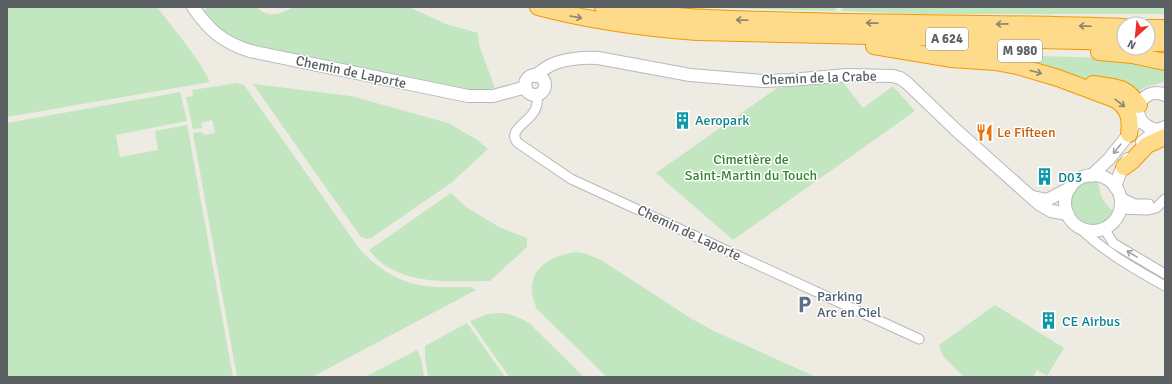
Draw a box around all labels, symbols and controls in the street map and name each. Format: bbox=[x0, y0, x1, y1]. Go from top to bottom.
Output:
one-way arrow bbox=[569, 13, 582, 21]
one-way arrow bbox=[736, 16, 749, 23]
north arrow bbox=[1116, 16, 1156, 56]
one-way arrow bbox=[866, 19, 879, 26]
one-way arrow bbox=[996, 20, 1009, 28]
one-way arrow bbox=[1079, 22, 1092, 29]
road number: A 624 bbox=[926, 28, 968, 50]
text: N bbox=[1125, 37, 1138, 52]
road number: M 980 bbox=[998, 40, 1042, 62]
street label: Chemin de Laporte bbox=[294, 52, 408, 92]
street label: Chemin de la Crabe bbox=[761, 67, 877, 89]
one-way arrow bbox=[1030, 68, 1043, 76]
one-way arrow bbox=[1114, 99, 1125, 108]
building icon: Aeropark bbox=[672, 110, 692, 130]
place label: Aeropark bbox=[695, 112, 749, 129]
restaurant icon: Le Fifteen bbox=[974, 122, 994, 142]
place label: Le Fifteen bbox=[997, 124, 1056, 141]
one-way arrow bbox=[1113, 143, 1121, 154]
park label: Cimetière de Saint-Martin du Touch bbox=[685, 151, 817, 184]
building icon: D03 bbox=[1035, 167, 1055, 187]
place label: D03 bbox=[1058, 169, 1082, 186]
street label: Chemin de Laporte bbox=[634, 202, 744, 264]
one-way arrow bbox=[1126, 250, 1138, 258]
place label: Parking Arc en Ciel bbox=[817, 288, 881, 321]
parking icon: Parking Arc en Ciel bbox=[794, 294, 814, 314]
building icon: CE Airbus bbox=[1039, 311, 1059, 331]
place label: CE Airbus bbox=[1062, 313, 1120, 330]

